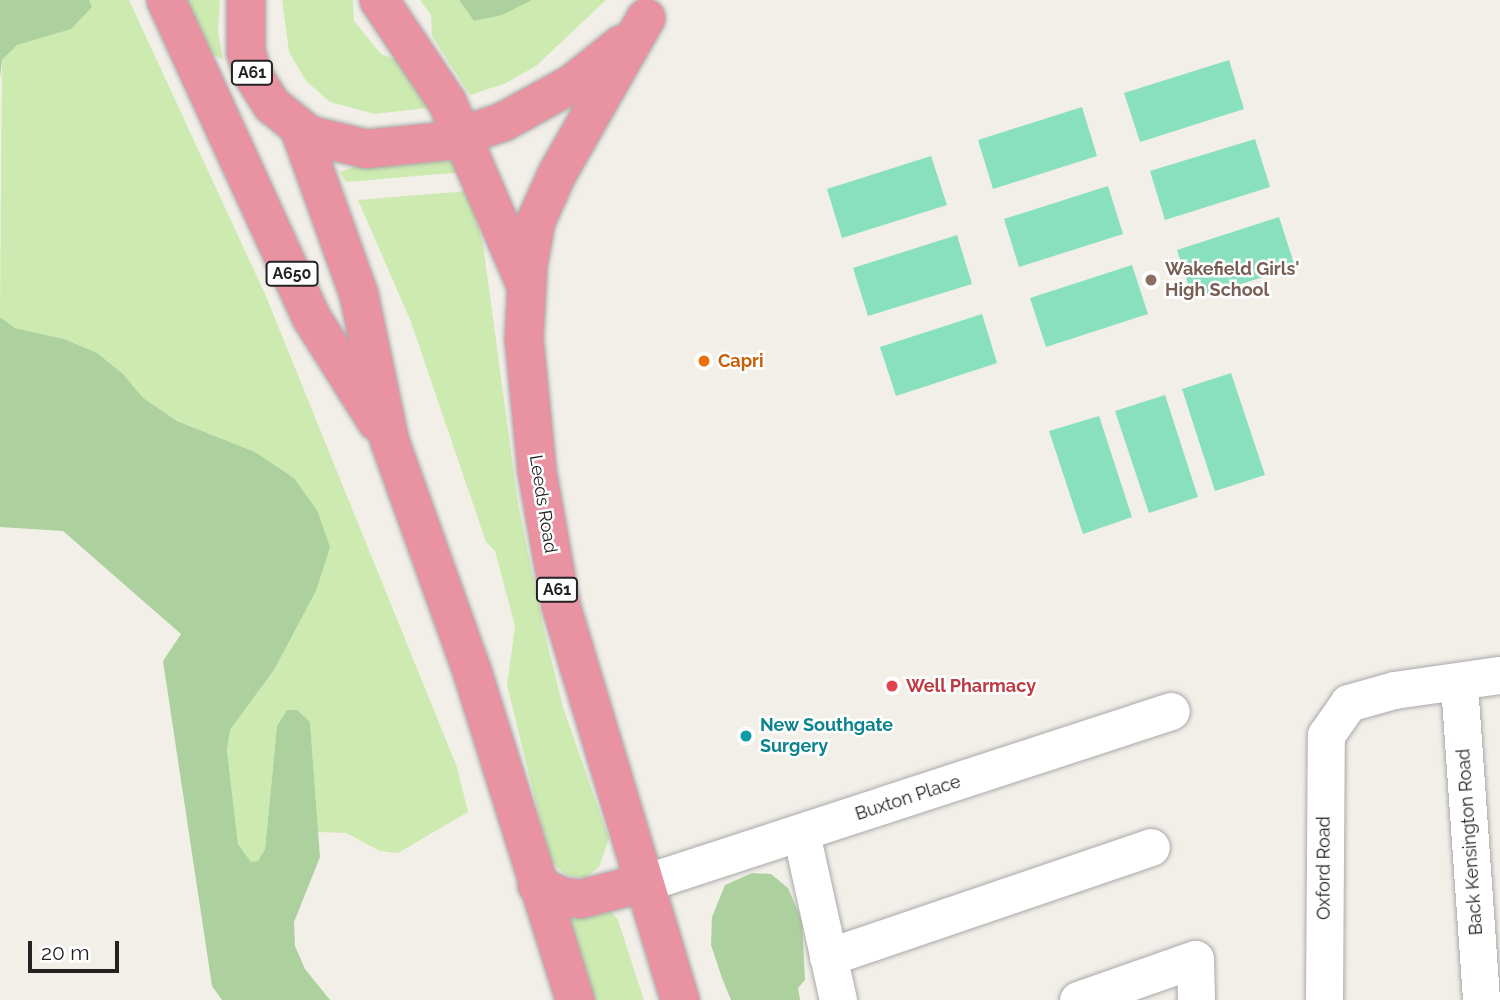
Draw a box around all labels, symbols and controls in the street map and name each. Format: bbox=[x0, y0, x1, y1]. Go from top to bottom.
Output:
road number: A61 bbox=[229, 60, 275, 86]
place label: Wakefield Girls' High School bbox=[1165, 259, 1300, 302]
road number: A650 bbox=[264, 262, 320, 286]
marker: Wakefield Girls' High School bbox=[1143, 272, 1159, 288]
place label: Capri bbox=[718, 350, 764, 372]
marker: Capri bbox=[696, 353, 712, 369]
street label: Leeds Road bbox=[525, 453, 561, 555]
road number: A61 bbox=[534, 578, 580, 603]
place label: Well Pharmacy bbox=[906, 675, 1037, 697]
marker: Well Pharmacy bbox=[884, 678, 900, 694]
place label: New Southgate Surgery bbox=[760, 715, 894, 758]
marker: New Southgate Surgery bbox=[738, 728, 754, 744]
street label: Back Kensington Road bbox=[1453, 748, 1487, 936]
street label: Buxton Place bbox=[853, 771, 963, 825]
street label: Oxford Road bbox=[1313, 816, 1335, 920]
scale bar bbox=[32, 926, 122, 970]
text: 20 m bbox=[41, 940, 89, 965]

